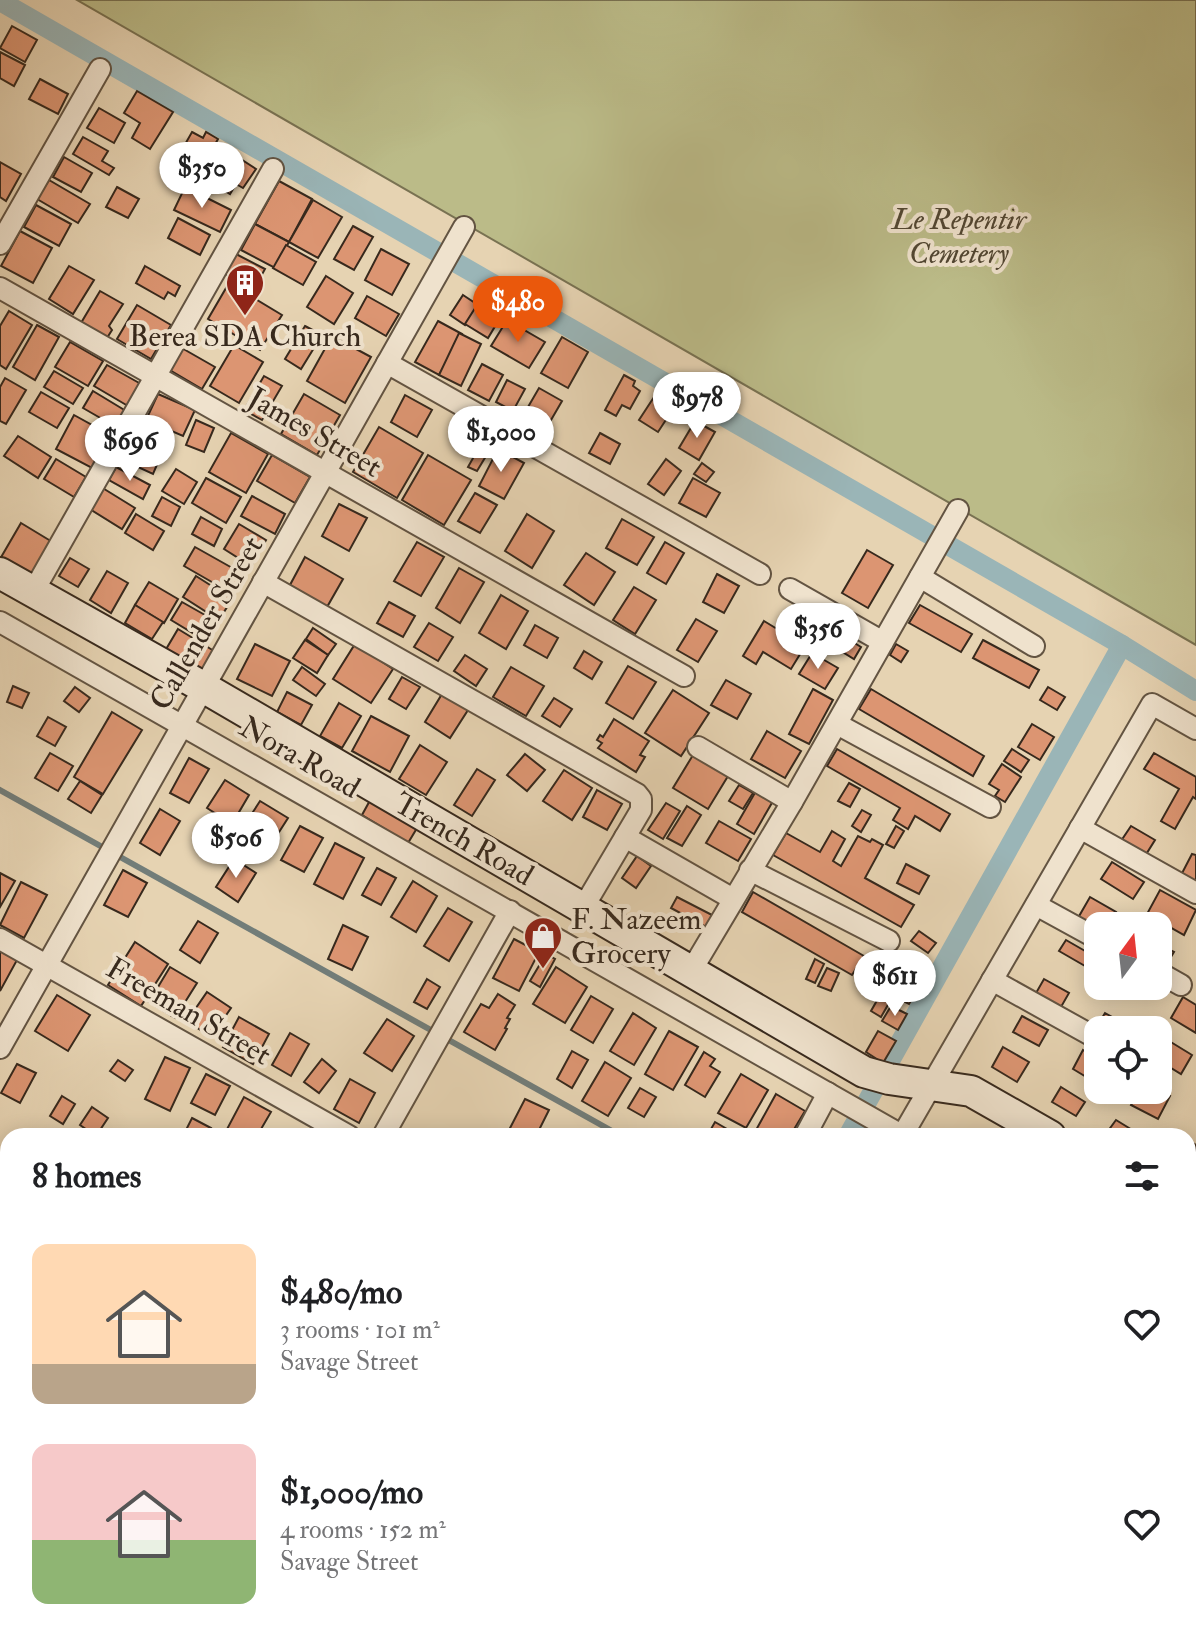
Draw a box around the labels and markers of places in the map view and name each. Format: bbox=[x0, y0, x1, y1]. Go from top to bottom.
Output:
pin: $350 bbox=[155, 142, 249, 210]
building icon: Berea SDA Church bbox=[224, 262, 266, 317]
pin: $480 bbox=[471, 276, 565, 344]
place label: Berea SDA Church bbox=[129, 318, 361, 355]
pin: $978 bbox=[650, 372, 744, 440]
pin: $1,000 bbox=[436, 406, 566, 474]
pin: $696 bbox=[83, 415, 177, 483]
pin: $356 bbox=[771, 603, 865, 671]
pin: $506 bbox=[189, 812, 283, 880]
place label: F. Nazeem Grocery bbox=[571, 901, 702, 972]
shop icon: F. Nazeem Grocery bbox=[522, 915, 564, 970]
pin: $611 bbox=[848, 950, 942, 1018]

